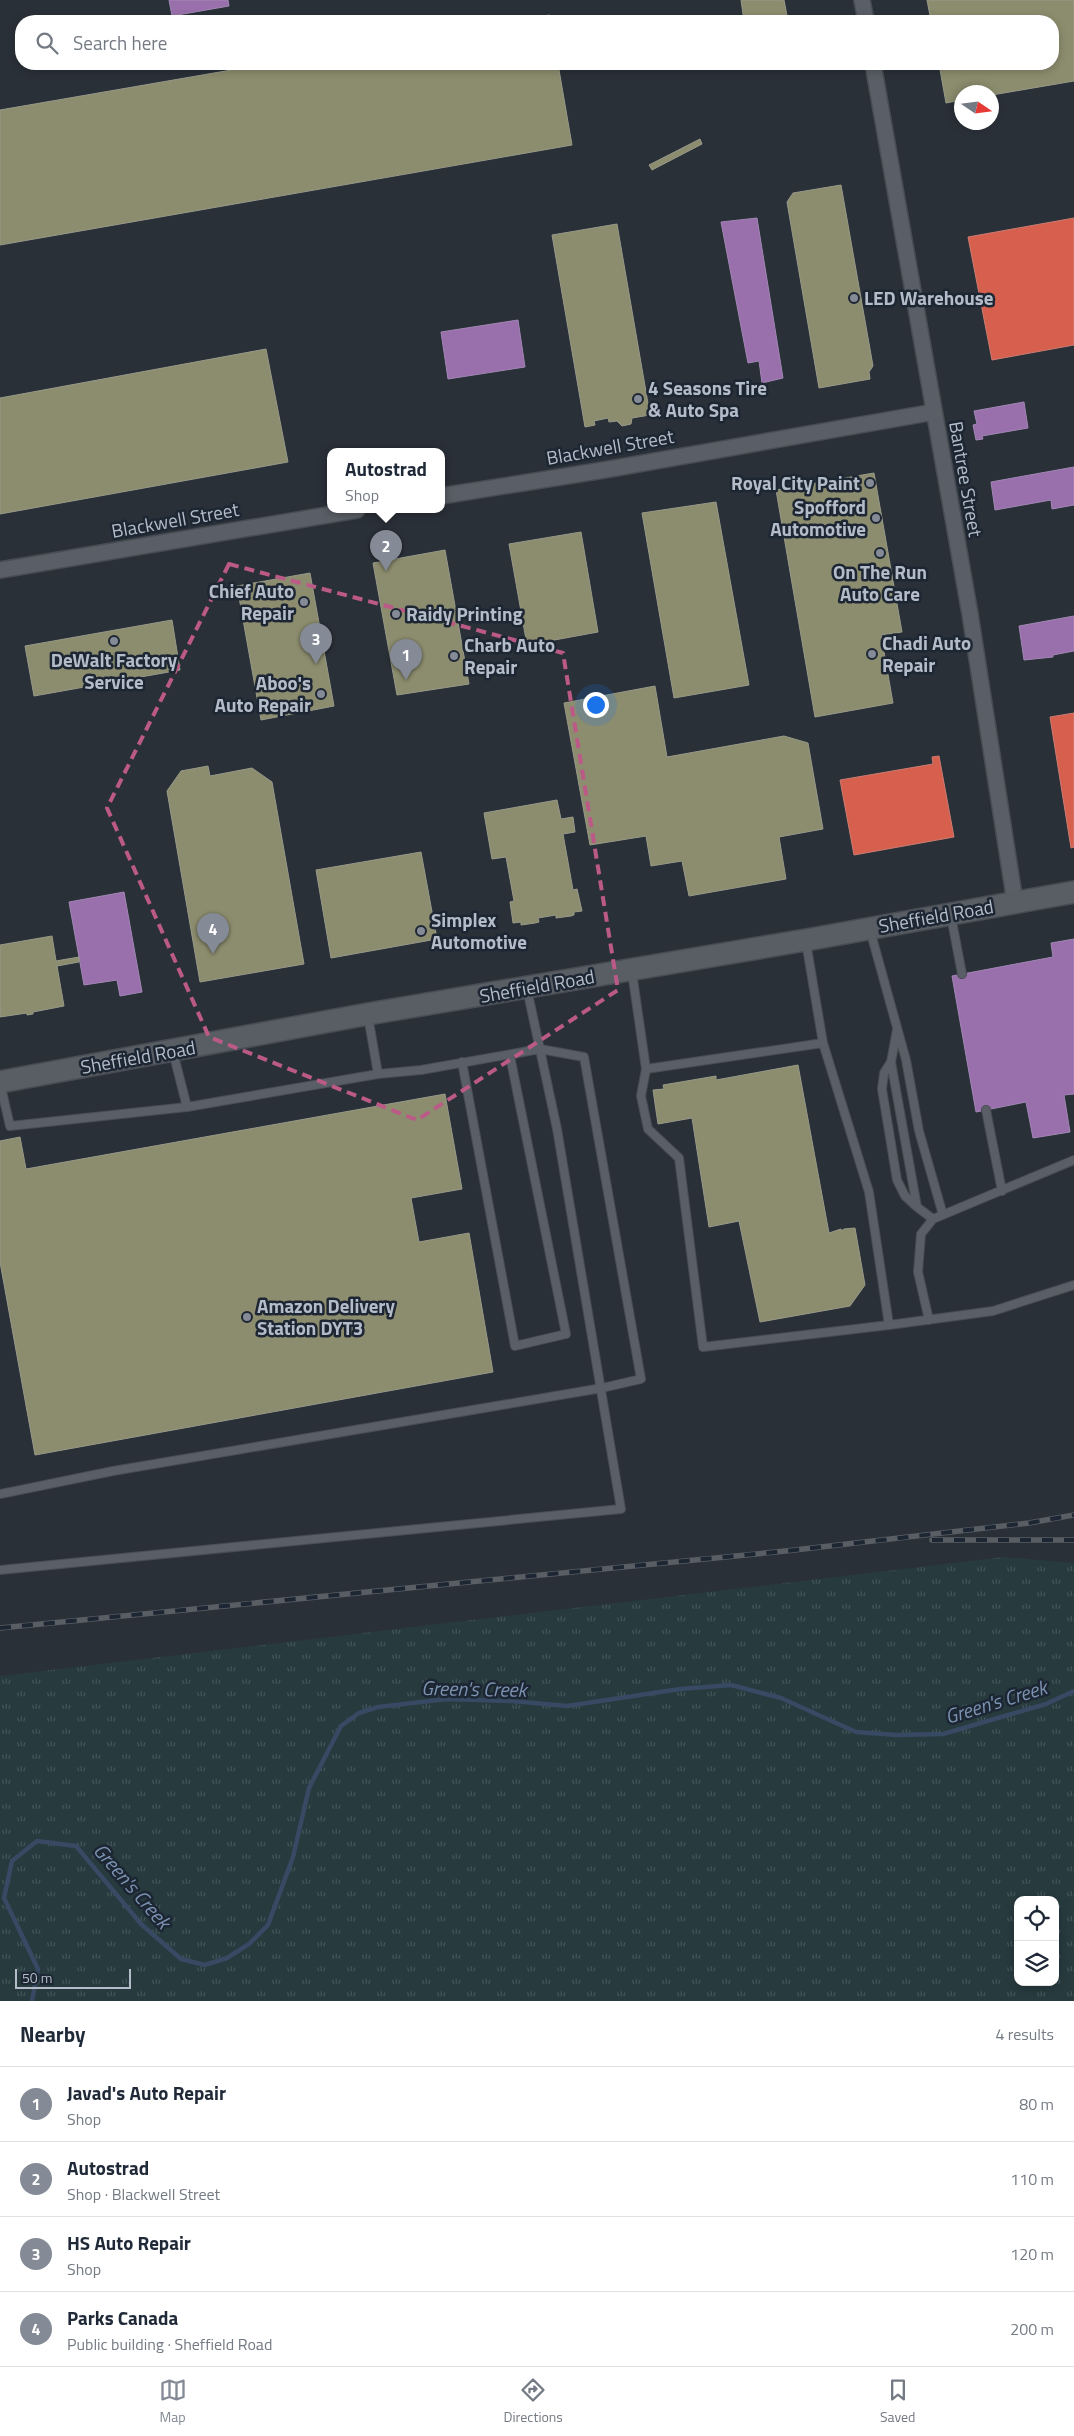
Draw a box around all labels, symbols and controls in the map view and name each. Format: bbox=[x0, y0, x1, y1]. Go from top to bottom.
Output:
search box bbox=[15, 15, 1059, 70]
text: Search here bbox=[73, 28, 167, 57]
icon: search bbox=[33, 29, 61, 57]
north arrow bbox=[954, 85, 999, 130]
place label: LED Warehouse bbox=[864, 283, 994, 312]
marker: LED Warehouse bbox=[848, 292, 860, 304]
place label: 4 Seasons Tire & Auto Spa bbox=[648, 373, 767, 424]
marker: 4 Seasons Tire & Auto Spa bbox=[632, 393, 644, 405]
street label: Bantree Street bbox=[942, 419, 991, 539]
street label: Blackwell Street bbox=[544, 421, 676, 472]
popup bbox=[327, 448, 445, 513]
text: Autostrad bbox=[345, 454, 427, 483]
place label: Royal City Paint bbox=[731, 468, 860, 497]
marker: Royal City Paint bbox=[864, 477, 876, 489]
text: Shop bbox=[345, 483, 379, 507]
place label: Spofford Automotive bbox=[770, 492, 866, 543]
street label: Blackwell Street bbox=[109, 494, 241, 545]
marker: Spofford Automotive bbox=[870, 512, 882, 524]
pin: 2 bbox=[370, 530, 402, 571]
marker: On The Run Auto Care bbox=[874, 547, 886, 559]
place label: On The Run Auto Care bbox=[833, 557, 927, 608]
place label: Chief Auto Repair bbox=[209, 576, 294, 627]
marker: Chief Auto Repair bbox=[298, 596, 310, 608]
place label: Raidy Printing bbox=[406, 599, 523, 628]
marker: Raidy Printing bbox=[390, 608, 402, 620]
pin: 3 bbox=[300, 623, 332, 664]
place label: Chadi Auto Repair bbox=[882, 628, 971, 679]
place label: Charb Auto Repair bbox=[464, 630, 555, 681]
marker: DeWalt Factory Service bbox=[108, 635, 120, 647]
pin: 1 bbox=[390, 639, 422, 680]
place label: DeWalt Factory Service bbox=[51, 645, 178, 696]
marker: Chadi Auto Repair bbox=[866, 648, 878, 660]
marker: Charb Auto Repair bbox=[448, 650, 460, 662]
place label: Aboo's Auto Repair bbox=[215, 668, 311, 719]
marker: Aboo's Auto Repair bbox=[315, 688, 327, 700]
your location bbox=[583, 692, 609, 718]
street label: Sheffield Road bbox=[876, 891, 996, 940]
place label: Simplex Automotive bbox=[431, 905, 527, 956]
pin: 4 bbox=[197, 913, 229, 954]
marker: Simplex Automotive bbox=[415, 925, 427, 937]
street label: Sheffield Road bbox=[477, 961, 597, 1010]
street label: Sheffield Road bbox=[78, 1032, 198, 1081]
place label: Amazon Delivery Station DYT3 bbox=[257, 1291, 395, 1342]
marker: Amazon Delivery Station DYT3 bbox=[241, 1311, 253, 1323]
water label: Green's Creek bbox=[941, 1671, 1053, 1732]
water label: Green's Creek bbox=[421, 1672, 529, 1705]
water label: Green's Creek bbox=[86, 1836, 180, 1937]
map controls bbox=[1014, 1896, 1059, 1986]
button: locate bbox=[1014, 1896, 1059, 1941]
button: layers bbox=[1014, 1941, 1059, 1986]
scale bar bbox=[15, 1966, 131, 1989]
text: 50 m bbox=[22, 1967, 52, 1988]
text: Nearby bbox=[20, 2018, 85, 2050]
text: 4 results bbox=[995, 2022, 1054, 2046]
text: Javad's Auto Repair bbox=[67, 2078, 226, 2107]
text: 1 bbox=[32, 2092, 40, 2116]
text: 80 m bbox=[1019, 2092, 1054, 2116]
text: Shop bbox=[67, 2107, 101, 2131]
text: Autostrad bbox=[67, 2153, 149, 2182]
text: 2 bbox=[32, 2167, 40, 2191]
text: 110 m bbox=[1010, 2167, 1054, 2191]
text: Shop · Blackwell Street bbox=[67, 2182, 220, 2206]
text: HS Auto Repair bbox=[67, 2228, 191, 2257]
text: 3 bbox=[32, 2242, 40, 2266]
text: 120 m bbox=[1010, 2242, 1054, 2266]
text: Shop bbox=[67, 2257, 101, 2281]
text: Parks Canada bbox=[67, 2303, 178, 2332]
text: 4 bbox=[32, 2317, 40, 2341]
text: 200 m bbox=[1010, 2317, 1054, 2341]
text: Public building · Sheffield Road bbox=[67, 2332, 272, 2356]
tab: Map bbox=[159, 2376, 187, 2427]
tab: Directions bbox=[504, 2376, 563, 2427]
tab: Saved bbox=[880, 2376, 916, 2427]

